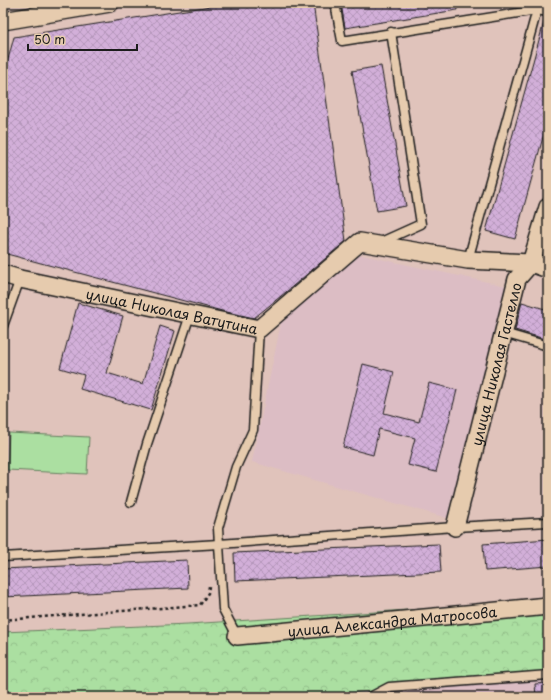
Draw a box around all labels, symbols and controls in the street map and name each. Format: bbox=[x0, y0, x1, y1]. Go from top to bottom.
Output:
scale bar bbox=[28, 26, 137, 52]
text: 50 m bbox=[34, 30, 65, 48]
street label: улица Николая Гастелло bbox=[465, 280, 526, 448]
street label: улица Николая Ватутина bbox=[84, 283, 260, 339]
street label: улица Александра Матросова bbox=[287, 600, 498, 642]

